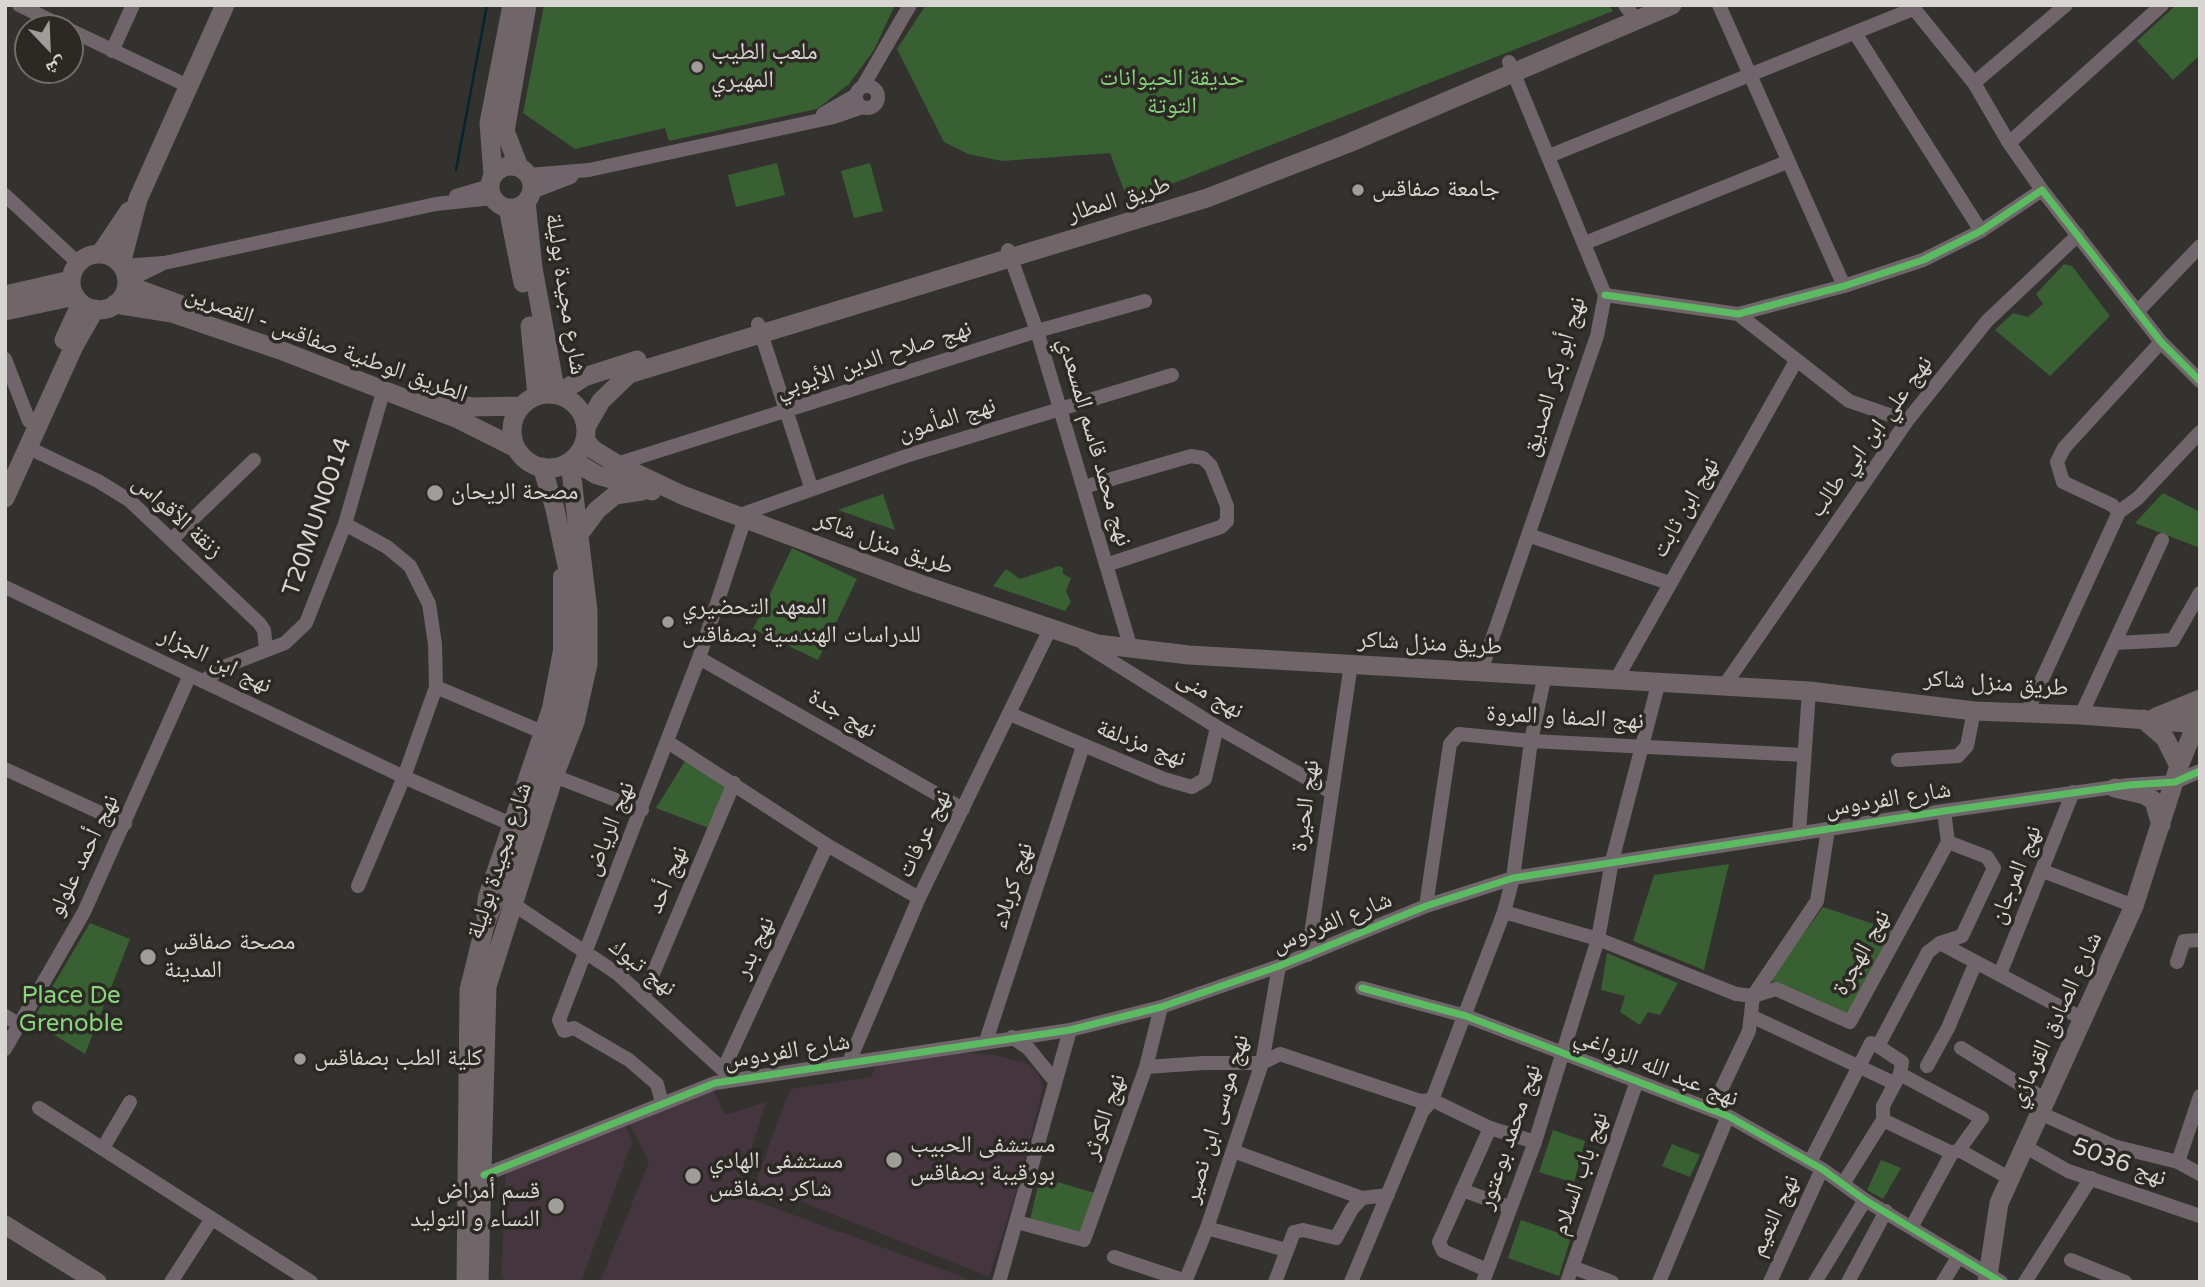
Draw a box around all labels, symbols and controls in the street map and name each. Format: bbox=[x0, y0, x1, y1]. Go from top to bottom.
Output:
north arrow bbox=[14, 14, 84, 84]
place label: ملعب الطيب المهيري bbox=[711, 39, 818, 95]
text: ش bbox=[43, 52, 70, 81]
marker: ملعب الطيب المهيري bbox=[689, 59, 705, 75]
park label: حديقة الحيوانات التوتة bbox=[1100, 65, 1244, 121]
street label: طريق المطار bbox=[1064, 171, 1174, 229]
place label: جامعة صفاقس bbox=[1372, 176, 1500, 204]
marker: جامعة صفاقس bbox=[1350, 182, 1366, 198]
street label: شارع مجيدة بوليلة bbox=[538, 211, 592, 377]
street label: الطريق الوطنية صفاقس - القصرين bbox=[181, 281, 471, 409]
street label: نهج أبو بكر الصديق bbox=[1517, 294, 1593, 460]
street label: نهج صلاح الدين الأيوبي bbox=[772, 315, 976, 405]
street label: نهج محمد قاسم المسعدي bbox=[1050, 334, 1138, 550]
street label: نهج علي ابن ابي طالب bbox=[1803, 350, 1939, 524]
street label: نهج المأمون bbox=[895, 391, 999, 449]
street label: T20MUN0014 bbox=[277, 434, 359, 600]
street label: نهج ابن ثابت bbox=[1646, 453, 1726, 563]
street label: زنقة الأقواس bbox=[126, 469, 228, 565]
place label: مصحة الريحان bbox=[451, 479, 579, 507]
marker: مصحة الريحان bbox=[425, 483, 445, 503]
street label: طريق منزل شاكر bbox=[811, 506, 957, 582]
place label: المعهد التحضيري للدراسات الهندسية بصفاقس bbox=[682, 594, 921, 650]
marker: المعهد التحضيري للدراسات الهندسية بصفاقس bbox=[660, 614, 676, 630]
street label: نهج ابن الجزار bbox=[154, 621, 276, 701]
street label: طريق منزل شاكر bbox=[1357, 626, 1503, 662]
street label: نهج منى bbox=[1172, 664, 1248, 726]
street label: طريق منزل شاكر bbox=[1923, 665, 2069, 703]
street label: نهج جدة bbox=[803, 683, 881, 745]
street label: نهج الصفا و المروة bbox=[1485, 699, 1645, 737]
street label: نهج مزدلفة bbox=[1092, 714, 1190, 774]
street label: نهج الحيرة bbox=[1285, 758, 1327, 854]
street label: شارع الفردوس bbox=[1823, 776, 1953, 824]
street label: نهج الرياض bbox=[578, 778, 642, 880]
street label: شارع مجيدة بوليلة bbox=[461, 779, 539, 943]
street label: نهج عرفات bbox=[891, 785, 959, 883]
street label: نهج أحمد علولو bbox=[42, 790, 126, 922]
street label: نهج المرجان bbox=[1983, 821, 2049, 929]
street label: نهج كربلاء bbox=[985, 839, 1041, 933]
street label: نهج أحد bbox=[641, 842, 695, 918]
street label: شارع الفردوس bbox=[1268, 886, 1396, 960]
street label: نهج الهجرة bbox=[1827, 905, 1897, 1001]
street label: نهج بدر bbox=[728, 912, 782, 984]
street label: شارع الصادق القرمازي bbox=[2003, 928, 2109, 1112]
place label: مصحة صفاقس المدينة bbox=[164, 929, 295, 985]
street label: نهج تبوك bbox=[602, 933, 682, 1003]
marker: مصحة صفاقس المدينة bbox=[138, 947, 158, 967]
park label: Place De Grenoble bbox=[19, 983, 123, 1039]
street label: نهج عبد الله الزواغي bbox=[1570, 1022, 1742, 1114]
street label: شارع الفردوس bbox=[722, 1028, 852, 1076]
street label: نهج موسى ابن نصير bbox=[1178, 1031, 1256, 1207]
place label: كلية الطب بصفاقس bbox=[314, 1045, 482, 1073]
marker: كلية الطب بصفاقس bbox=[292, 1051, 308, 1067]
street label: نهج محمد بوعتور bbox=[1472, 1061, 1548, 1213]
street label: نهج الكوثر bbox=[1077, 1070, 1133, 1164]
street label: نهج باب السلام bbox=[1546, 1109, 1616, 1239]
place label: مستشفى الحبيب بورقيبة بصفاقس bbox=[910, 1132, 1055, 1188]
street label: نهج 5036 bbox=[2068, 1133, 2170, 1193]
place label: مستشفى الهادي شاكر بصفاقس bbox=[709, 1148, 843, 1204]
marker: مستشفى الحبيب بورقيبة بصفاقس bbox=[884, 1150, 904, 1170]
marker: مستشفى الهادي شاكر بصفاقس bbox=[683, 1166, 703, 1186]
street label: نهج النعيم bbox=[1744, 1170, 1806, 1262]
place label: قسم أمراض النساء و التوليد bbox=[410, 1178, 540, 1234]
marker: قسم أمراض النساء و التوليد bbox=[546, 1196, 566, 1216]

